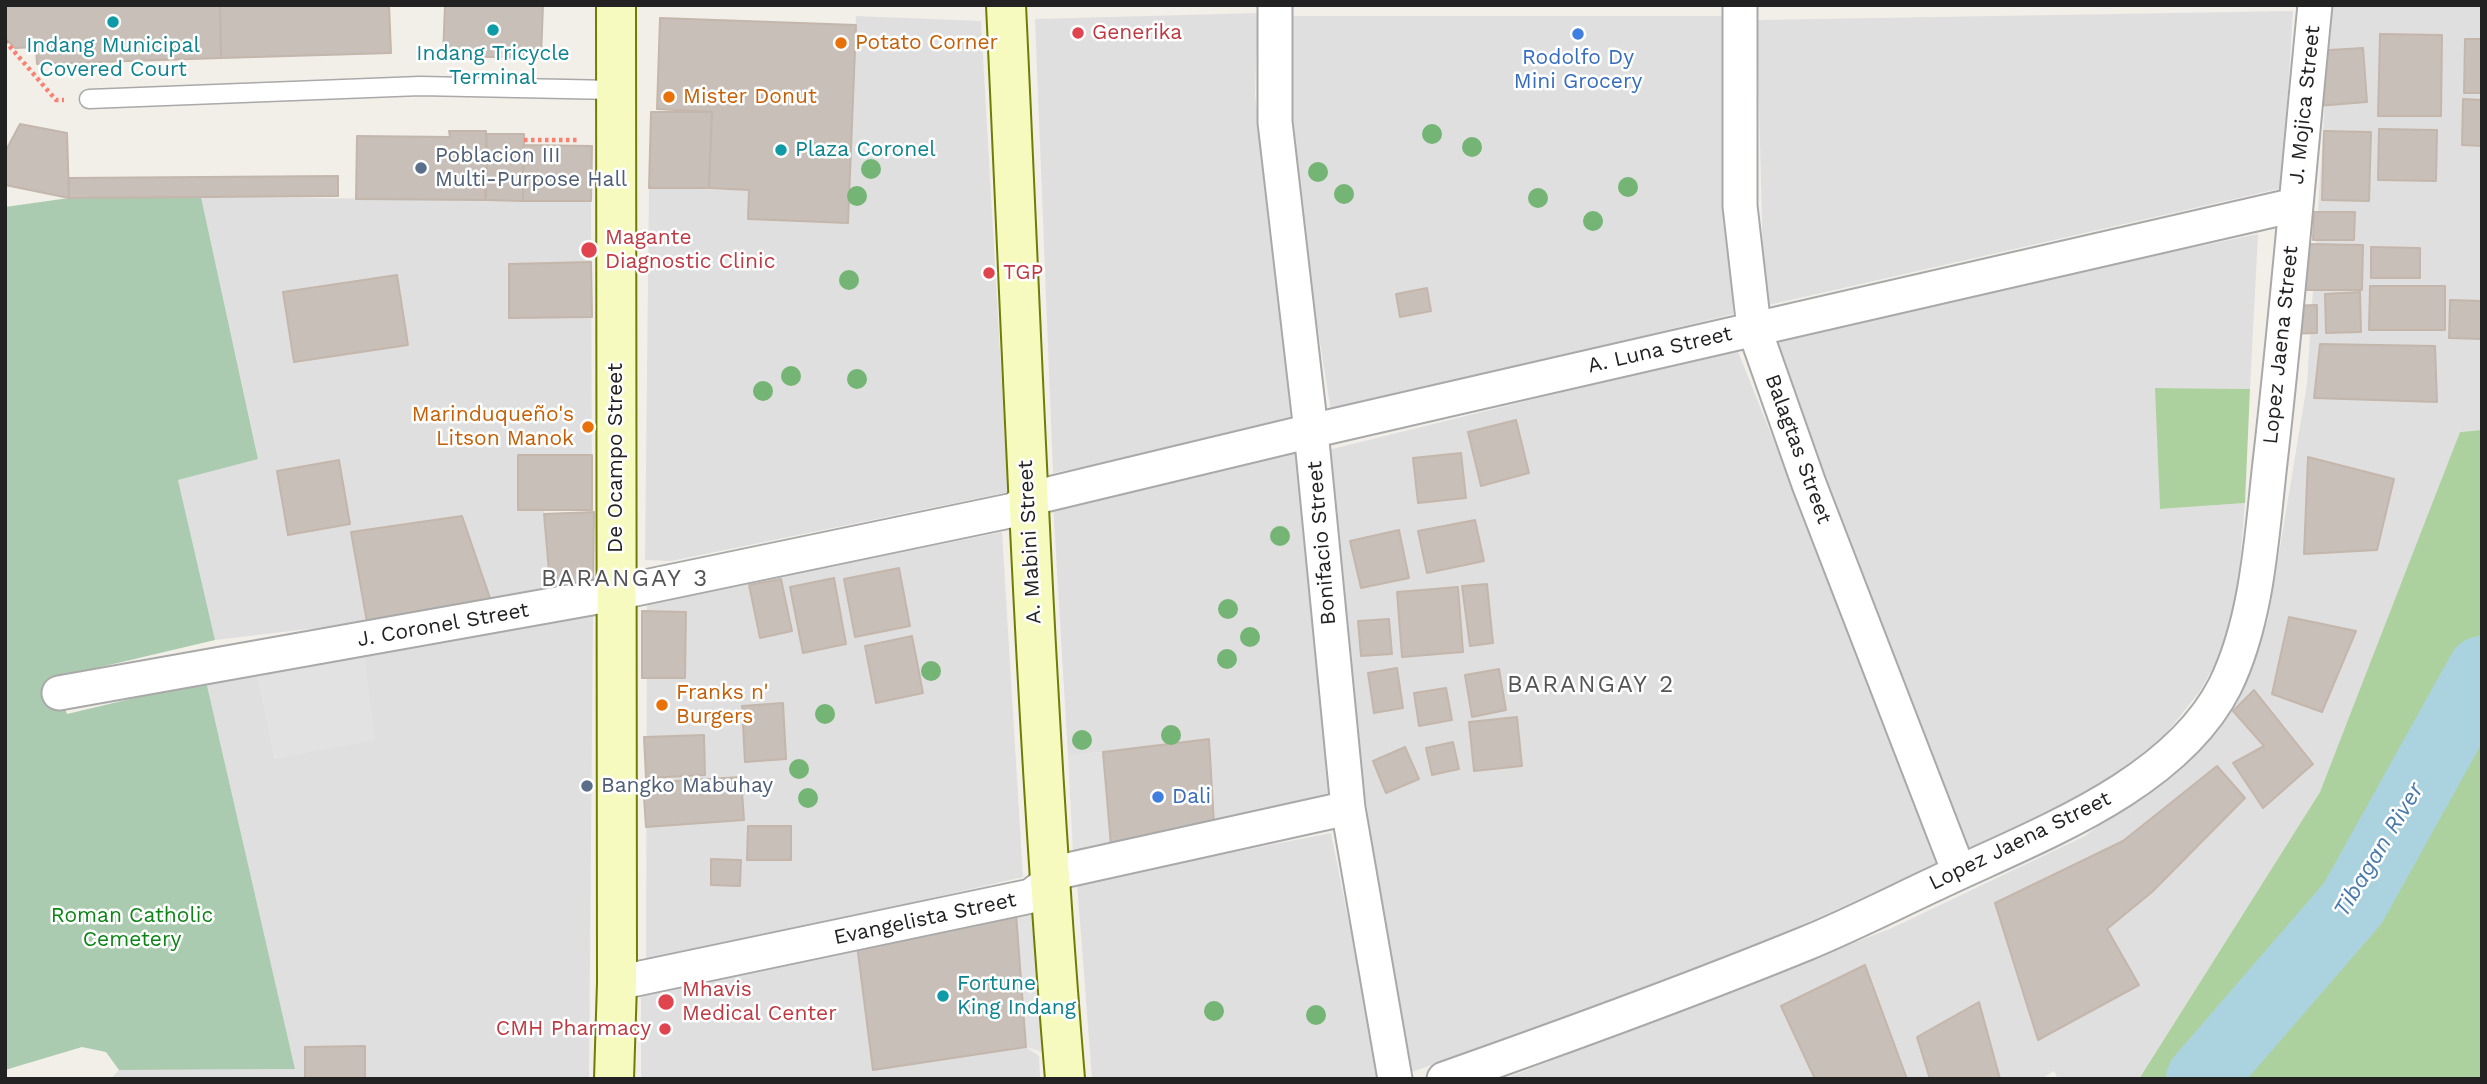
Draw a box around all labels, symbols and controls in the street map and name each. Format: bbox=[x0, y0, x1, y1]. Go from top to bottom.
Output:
marker: Indang Municipal Covered Court bbox=[105, 14, 121, 30]
place label: Generika bbox=[1092, 20, 1182, 46]
marker: Indang Tricycle Terminal bbox=[485, 22, 501, 38]
street label: J. Mojica Street bbox=[2284, 24, 2326, 186]
marker: Generika bbox=[1070, 25, 1086, 41]
marker: Rodolfo Dy Mini Grocery bbox=[1570, 26, 1586, 42]
place label: Potato Corner bbox=[855, 30, 998, 56]
place label: Indang Municipal Covered Court bbox=[26, 33, 200, 83]
marker: Potato Corner bbox=[833, 35, 849, 51]
place label: Indang Tricycle Terminal bbox=[416, 41, 570, 91]
place label: Rodolfo Dy Mini Grocery bbox=[1514, 45, 1642, 95]
place label: Mister Donut bbox=[683, 84, 817, 110]
marker: Mister Donut bbox=[661, 89, 677, 105]
place label: Plaza Coronel bbox=[795, 137, 936, 163]
marker: Plaza Coronel bbox=[773, 142, 789, 158]
place label: Poblacion III Multi-Purpose Hall bbox=[435, 143, 627, 193]
marker: Poblacion III Multi-Purpose Hall bbox=[413, 160, 429, 176]
place label: Magante Diagnostic Clinic bbox=[605, 225, 775, 275]
marker: Magante Diagnostic Clinic bbox=[579, 240, 599, 260]
street label: Lopez Jaena Street bbox=[2258, 245, 2304, 445]
place label: TGP bbox=[1003, 260, 1043, 286]
marker: TGP bbox=[981, 265, 997, 281]
street label: A. Luna Street bbox=[1585, 321, 1735, 379]
street label: De Ocampo Street bbox=[603, 363, 629, 553]
street label: Balagtas Street bbox=[1759, 371, 1837, 527]
place label: Marinduqueño's Litson Manok bbox=[412, 402, 574, 452]
marker: Marinduqueño's Litson Manok bbox=[580, 419, 596, 435]
street label: A. Mabini Street bbox=[1013, 459, 1047, 625]
street label: Bonifacio Street bbox=[1302, 460, 1342, 626]
district label: BARANGAY 3 bbox=[542, 565, 708, 593]
street label: J. Coronel Street bbox=[355, 597, 531, 653]
district label: BARANGAY 2 bbox=[1508, 671, 1674, 699]
place label: Franks n' Burgers bbox=[676, 680, 768, 730]
marker: Franks n' Burgers bbox=[654, 697, 670, 713]
place label: Bangko Mabuhay bbox=[601, 773, 773, 799]
marker: Bangko Mabuhay bbox=[579, 778, 595, 794]
water label: Tibagan River bbox=[2328, 778, 2430, 922]
place label: Dali bbox=[1172, 784, 1211, 810]
street label: Lopez Jaena Street bbox=[1925, 786, 2115, 896]
marker: Dali bbox=[1150, 789, 1166, 805]
street label: Evangelista Street bbox=[832, 887, 1018, 951]
park label: Roman Catholic Cemetery bbox=[51, 903, 213, 953]
place label: Fortune King Indang bbox=[957, 971, 1076, 1021]
place label: Mhavis Medical Center bbox=[682, 977, 837, 1027]
marker: Fortune King Indang bbox=[935, 988, 951, 1004]
marker: Mhavis Medical Center bbox=[656, 992, 676, 1012]
place label: CMH Pharmacy bbox=[496, 1016, 651, 1042]
marker: CMH Pharmacy bbox=[657, 1021, 673, 1037]

